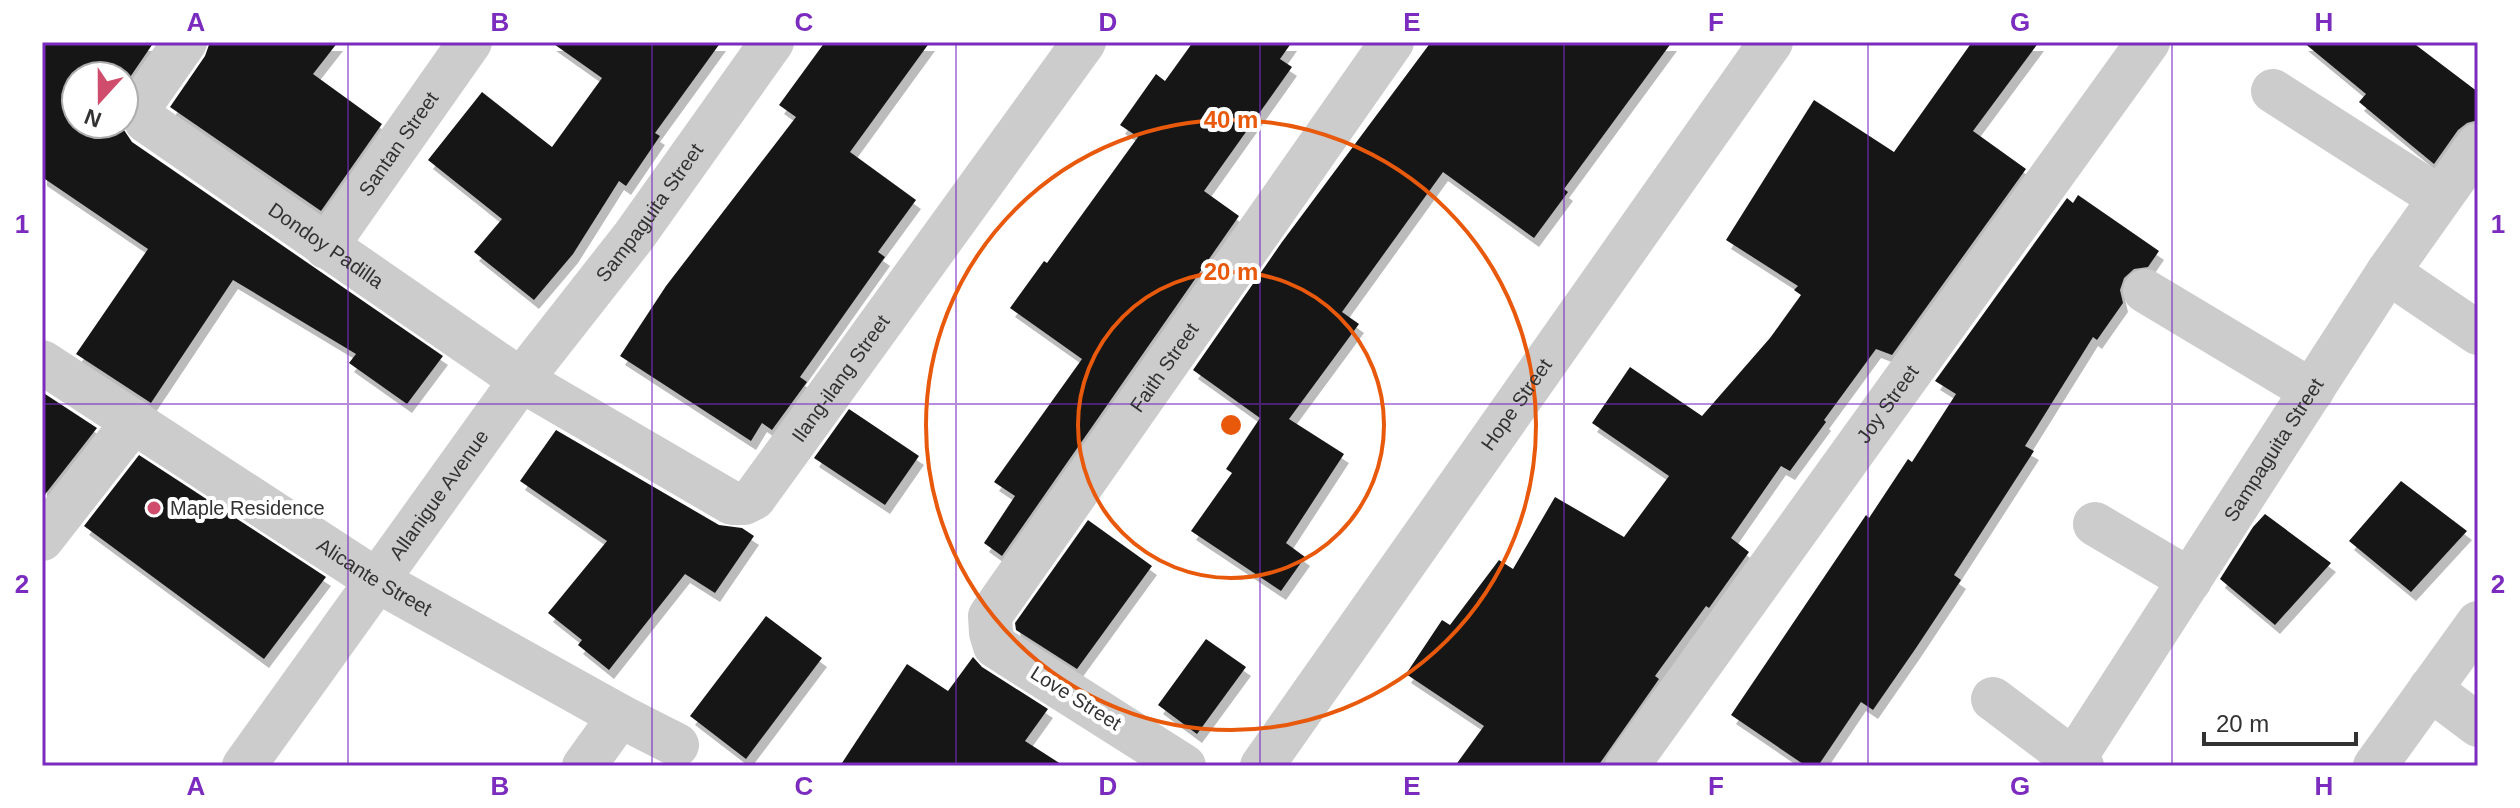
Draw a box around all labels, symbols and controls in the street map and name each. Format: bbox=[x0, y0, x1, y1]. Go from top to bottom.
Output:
text: A bbox=[187, 7, 206, 37]
text: B bbox=[491, 7, 509, 37]
text: C bbox=[795, 7, 814, 37]
text: D bbox=[1099, 7, 1117, 37]
text: E bbox=[1403, 7, 1421, 37]
text: F bbox=[1708, 7, 1724, 37]
text: G bbox=[2010, 7, 2030, 37]
text: H bbox=[2315, 7, 2333, 37]
north arrow bbox=[60, 60, 140, 140]
street label: Santan Street bbox=[354, 87, 443, 200]
text: N bbox=[81, 104, 105, 133]
text: 40 m bbox=[1204, 106, 1258, 133]
street label: Sampaguita Street bbox=[591, 139, 707, 286]
street label: Dondoy Padilla bbox=[264, 198, 388, 293]
text: 1 bbox=[15, 209, 29, 239]
text: 1 bbox=[2491, 209, 2505, 239]
text: 20 m bbox=[1204, 258, 1258, 285]
street label: Ilang-ilang Street bbox=[787, 310, 894, 446]
street label: Faith Street bbox=[1125, 318, 1203, 416]
street label: Hope Street bbox=[1477, 354, 1556, 454]
street label: Joy Street bbox=[1852, 361, 1923, 447]
street label: Sampaguita Street bbox=[2219, 374, 2328, 525]
centre of rings bbox=[1217, 411, 1245, 439]
street label: Allanigue Avenue bbox=[385, 426, 493, 564]
place label: Maple Residence bbox=[170, 497, 325, 519]
marker: Maple Residence bbox=[145, 499, 163, 517]
street label: Alicante Street bbox=[313, 534, 436, 620]
text: 2 bbox=[15, 569, 29, 599]
text: 2 bbox=[2491, 569, 2505, 599]
street label: Love Street bbox=[1027, 662, 1126, 735]
scale bar bbox=[2204, 696, 2356, 746]
text: 20 m bbox=[2216, 710, 2269, 737]
text: A bbox=[187, 771, 206, 801]
text: B bbox=[491, 771, 509, 801]
text: C bbox=[795, 771, 814, 801]
text: D bbox=[1099, 771, 1117, 801]
text: E bbox=[1403, 771, 1421, 801]
text: F bbox=[1708, 771, 1724, 801]
text: G bbox=[2010, 771, 2030, 801]
text: H bbox=[2315, 771, 2333, 801]

